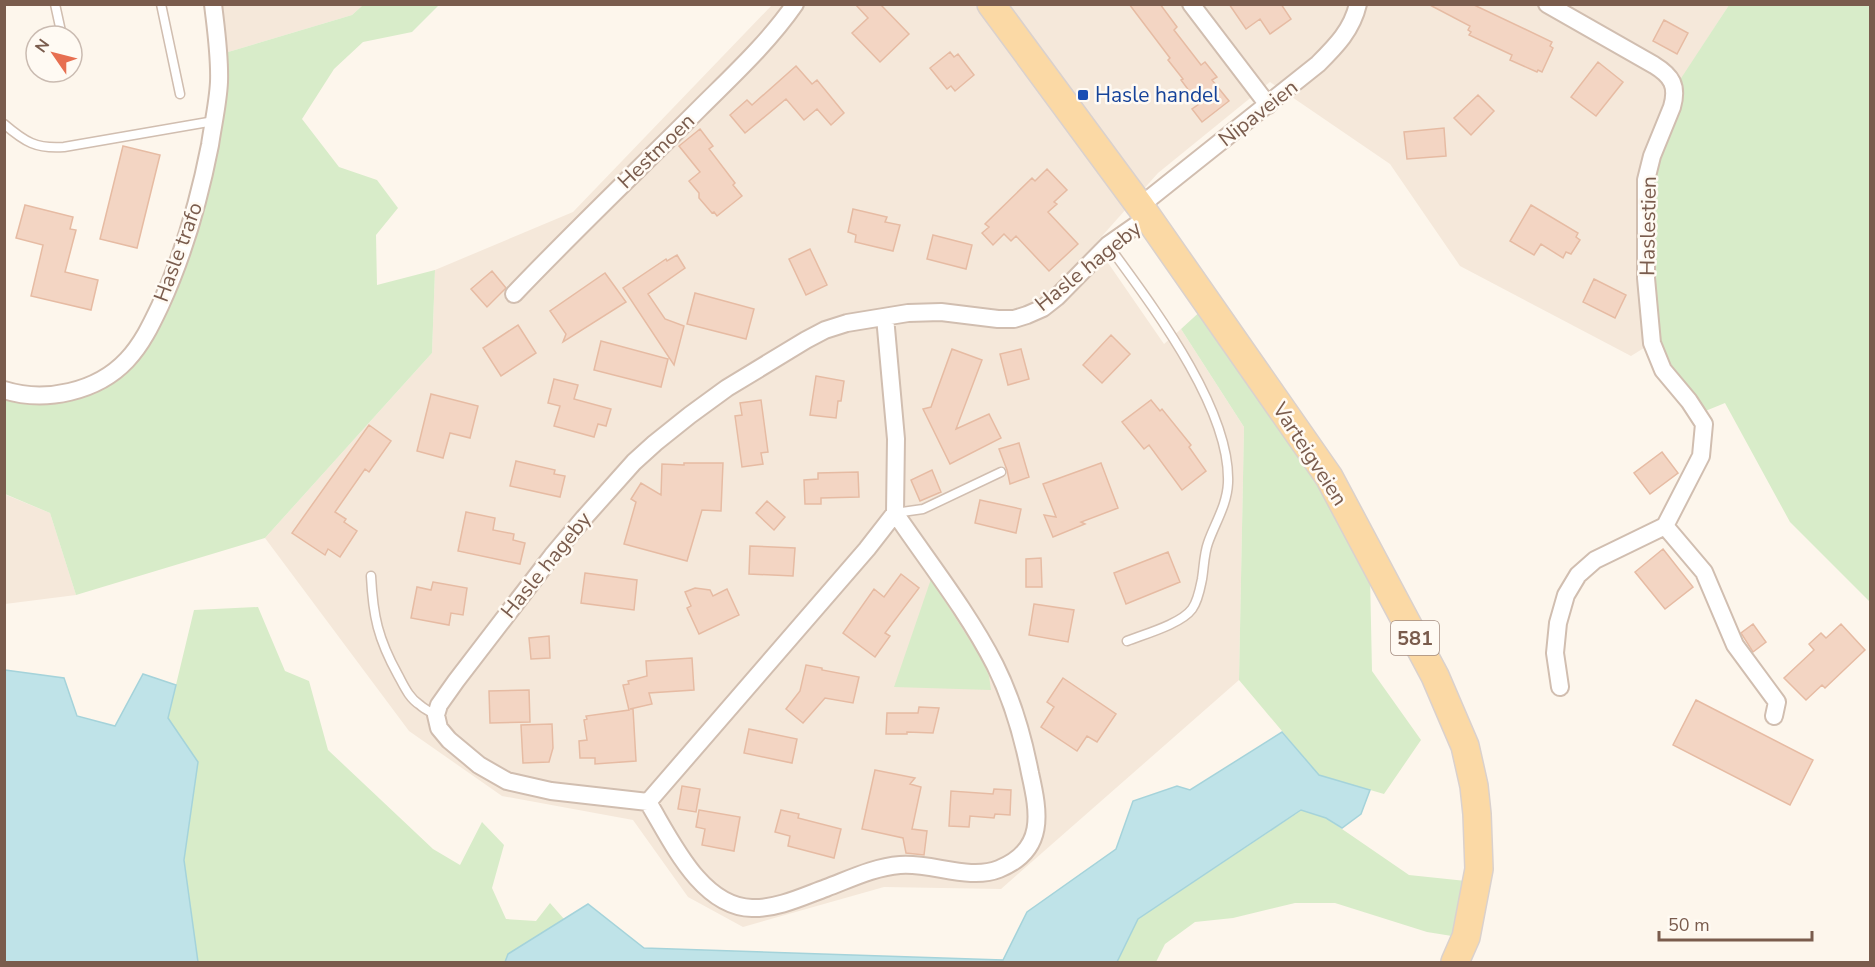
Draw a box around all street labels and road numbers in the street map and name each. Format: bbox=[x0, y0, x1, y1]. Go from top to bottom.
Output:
street label: Nipaveien bbox=[1213, 73, 1303, 153]
street label: Hestmoen bbox=[611, 107, 701, 195]
street label: Haslestien bbox=[1633, 176, 1663, 276]
street label: Hasle trafo bbox=[147, 198, 209, 306]
street label: Hasle hageby bbox=[1029, 214, 1147, 318]
street label: Varteigveien bbox=[1266, 396, 1354, 511]
street label: Hasle hageby bbox=[494, 506, 598, 624]
road number: 581 bbox=[1391, 621, 1439, 655]

